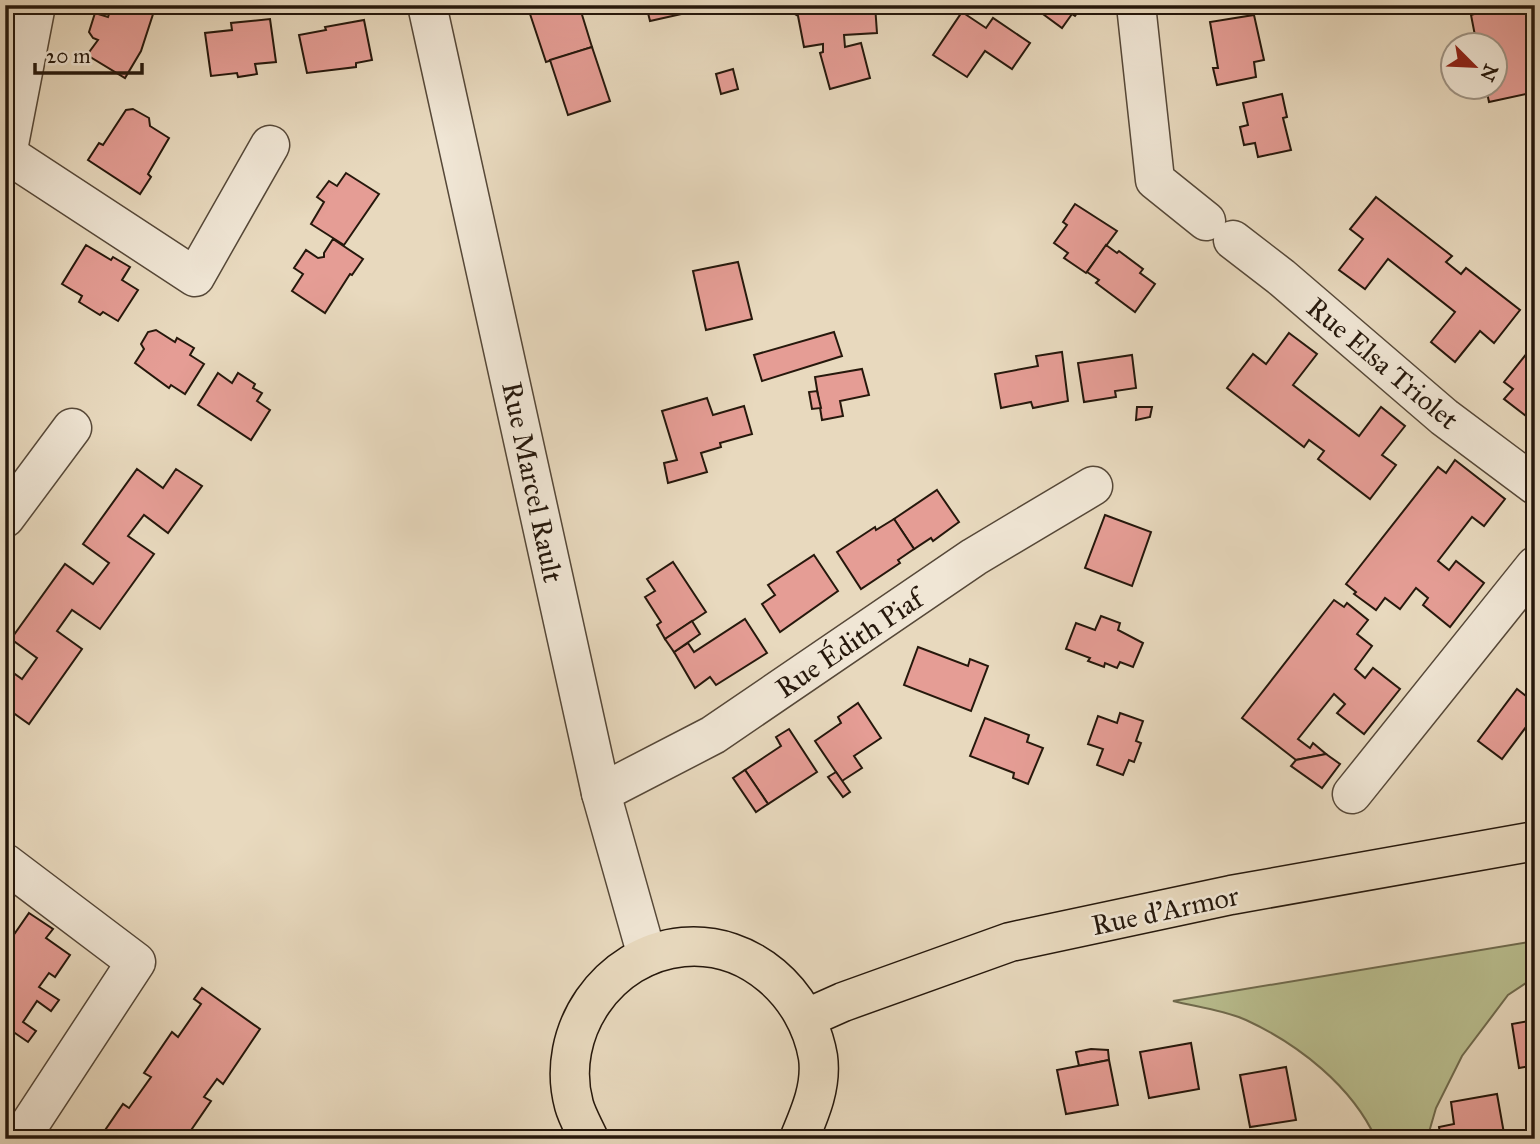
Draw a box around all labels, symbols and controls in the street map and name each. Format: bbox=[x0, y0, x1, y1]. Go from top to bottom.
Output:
scale bar bbox=[35, 32, 142, 76]
north arrow bbox=[1438, 32, 1508, 102]
text: 20 m bbox=[46, 43, 91, 69]
text: N bbox=[1475, 61, 1503, 85]
street label: Rue Elsa Triolet bbox=[1300, 290, 1466, 437]
street label: Rue Marcel Rault bbox=[494, 379, 571, 586]
street label: Rue Édith Piaf bbox=[769, 579, 933, 706]
street label: Rue d'Armor bbox=[1088, 878, 1242, 943]

